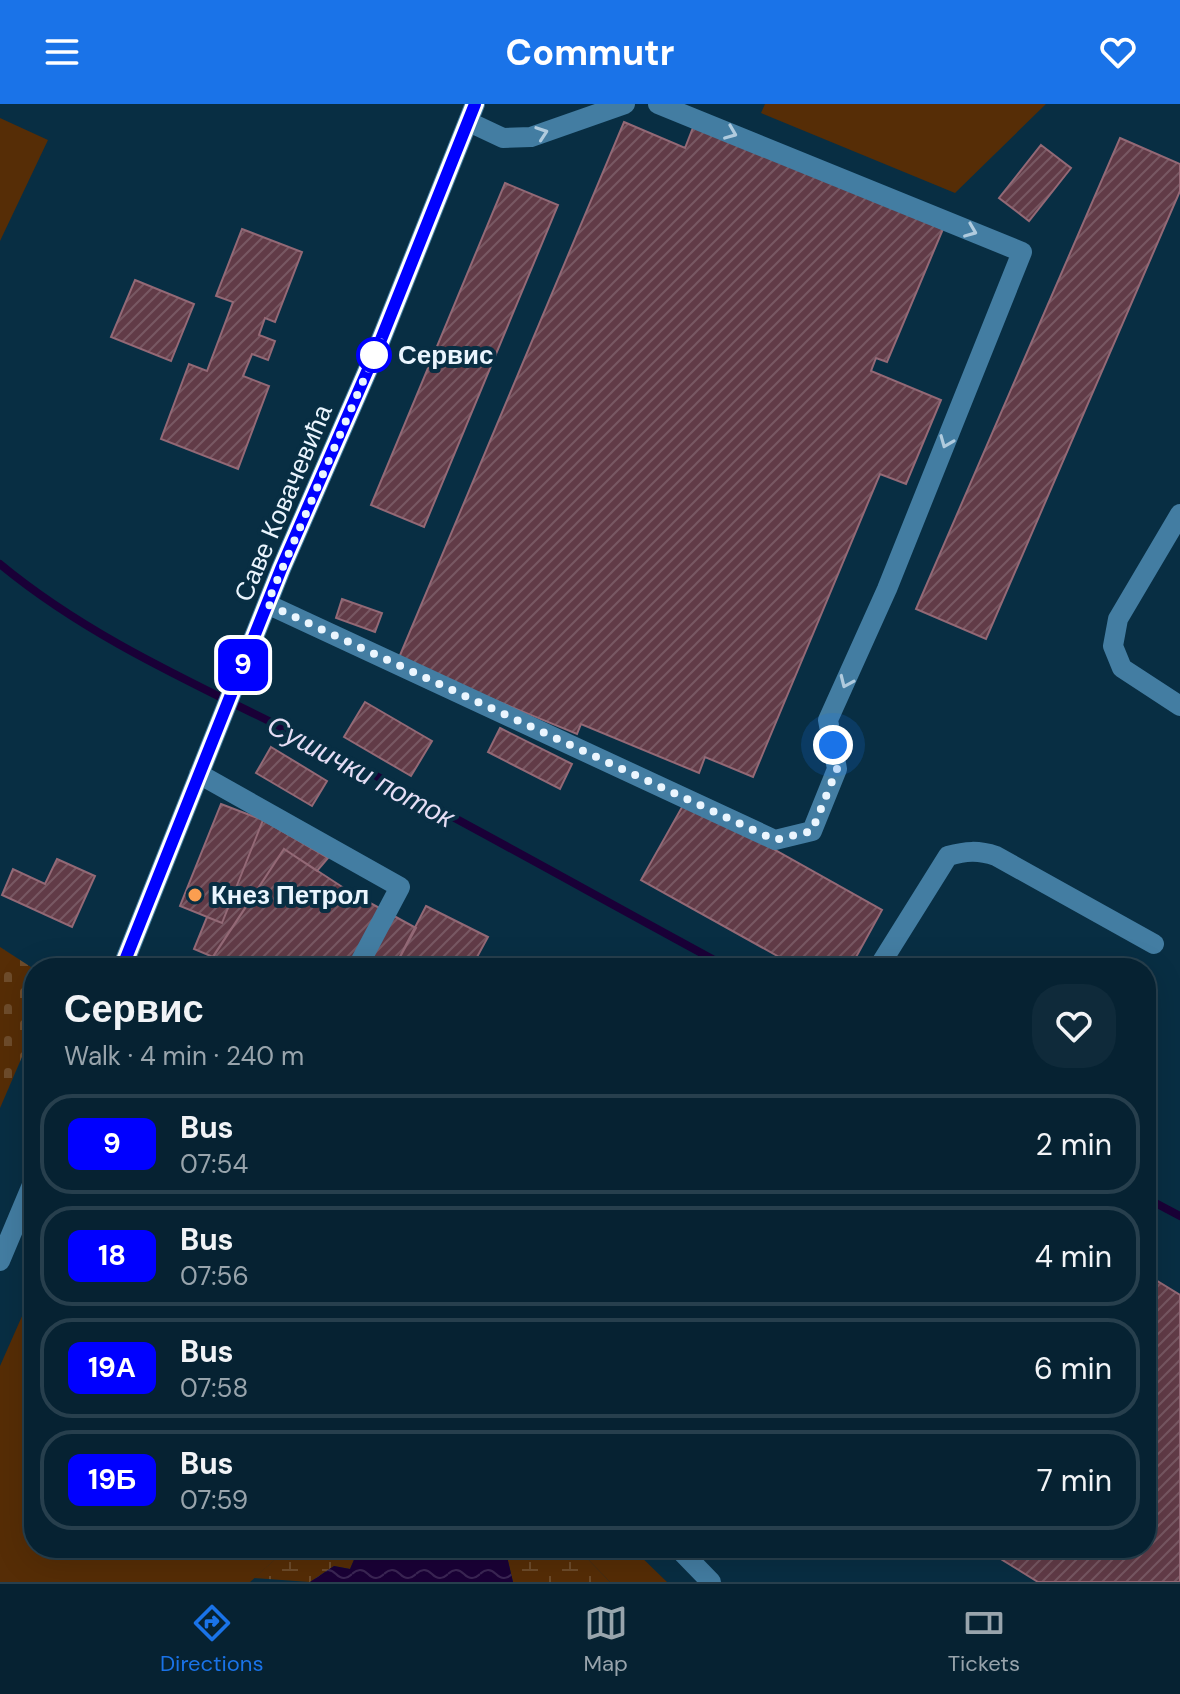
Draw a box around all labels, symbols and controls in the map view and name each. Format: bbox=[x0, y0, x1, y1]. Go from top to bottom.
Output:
text: Commutr bbox=[506, 29, 674, 76]
icon: menu bbox=[40, 30, 84, 74]
icon: heart bbox=[1096, 30, 1140, 74]
one-way arrow bbox=[723, 124, 737, 140]
one-way arrow bbox=[535, 126, 549, 142]
one-way arrow bbox=[963, 222, 977, 238]
marker: Сервис bbox=[357, 338, 391, 372]
place label: Сервис bbox=[398, 338, 494, 372]
street label: Саве Ковачевића bbox=[226, 399, 340, 607]
one-way arrow bbox=[939, 434, 956, 448]
line badge: 9 bbox=[217, 639, 269, 691]
text: 9 bbox=[234, 646, 252, 683]
one-way arrow bbox=[839, 674, 855, 688]
water label: Сушички поток bbox=[261, 707, 462, 837]
your location bbox=[813, 725, 853, 765]
place label: Кнез Петрол bbox=[211, 878, 369, 912]
marker: Кнез Петрол bbox=[186, 886, 204, 904]
text: Сервис bbox=[64, 984, 204, 1034]
button: heart bbox=[1032, 984, 1116, 1068]
text: Walk · 4 min · 240 m bbox=[64, 1039, 304, 1073]
text: Bus bbox=[180, 1108, 234, 1147]
text: 9 bbox=[103, 1125, 121, 1162]
text: 2 min bbox=[1036, 1125, 1112, 1164]
text: 07:54 bbox=[180, 1147, 248, 1181]
text: Bus bbox=[180, 1220, 234, 1259]
text: 18 bbox=[98, 1237, 126, 1274]
text: 4 min bbox=[1035, 1237, 1112, 1276]
text: 07:56 bbox=[180, 1259, 249, 1293]
text: Bus bbox=[180, 1332, 234, 1371]
text: 19А bbox=[88, 1349, 136, 1386]
text: 6 min bbox=[1034, 1349, 1112, 1388]
text: 07:58 bbox=[180, 1371, 248, 1405]
text: Bus bbox=[180, 1444, 234, 1483]
text: 19Б bbox=[88, 1461, 136, 1498]
text: 7 min bbox=[1037, 1461, 1112, 1500]
text: 07:59 bbox=[180, 1483, 248, 1517]
tab: Directions bbox=[160, 1601, 264, 1678]
tab: Map bbox=[584, 1601, 628, 1678]
tab: Tickets bbox=[948, 1601, 1020, 1678]

